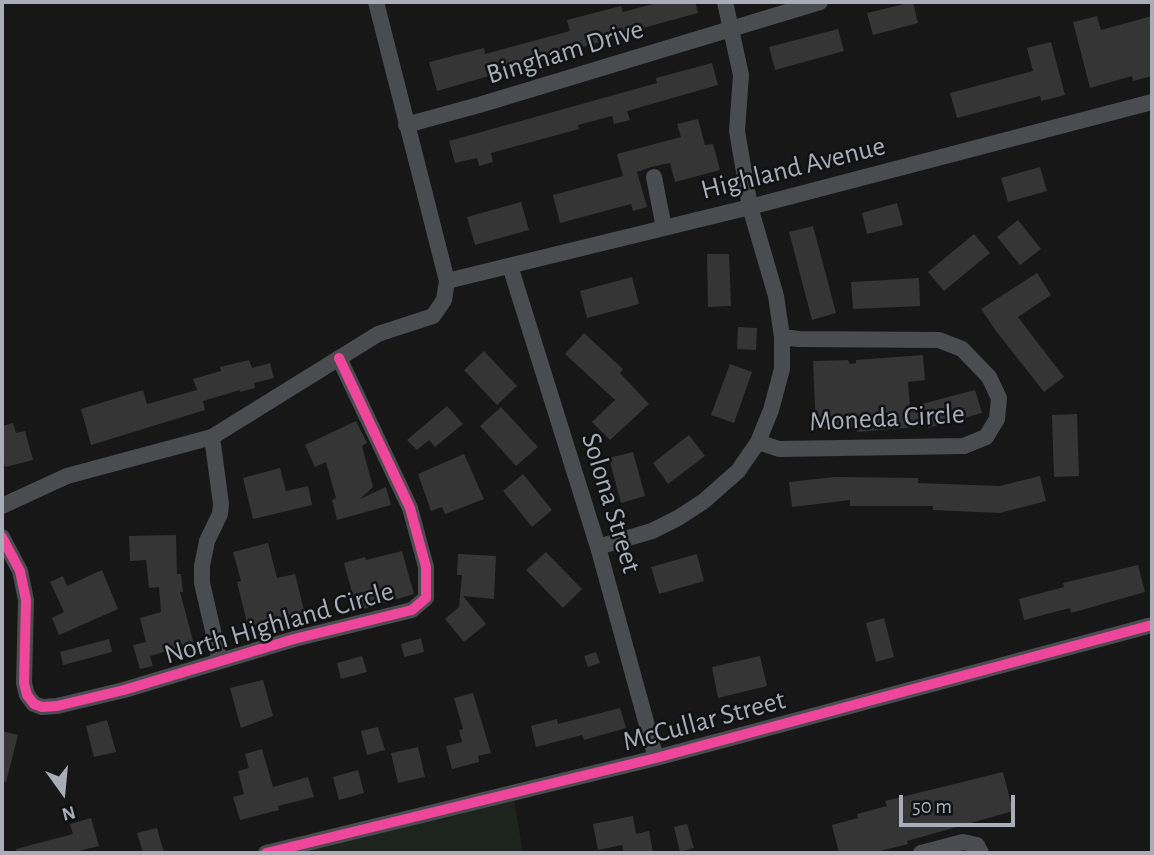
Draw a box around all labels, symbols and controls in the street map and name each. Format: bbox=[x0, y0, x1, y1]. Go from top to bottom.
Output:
street label: Bingham Drive bbox=[482, 12, 648, 92]
street label: Highland Avenue bbox=[697, 129, 889, 207]
street label: Moneda Circle bbox=[809, 397, 965, 439]
street label: Solona Street bbox=[574, 429, 648, 577]
street label: North Highland Circle bbox=[160, 574, 398, 672]
street label: McCullar Street bbox=[619, 683, 789, 759]
north arrow bbox=[28, 757, 98, 827]
scale bar bbox=[902, 782, 1018, 826]
text: 50 m bbox=[912, 796, 952, 817]
text: N bbox=[60, 802, 77, 824]

